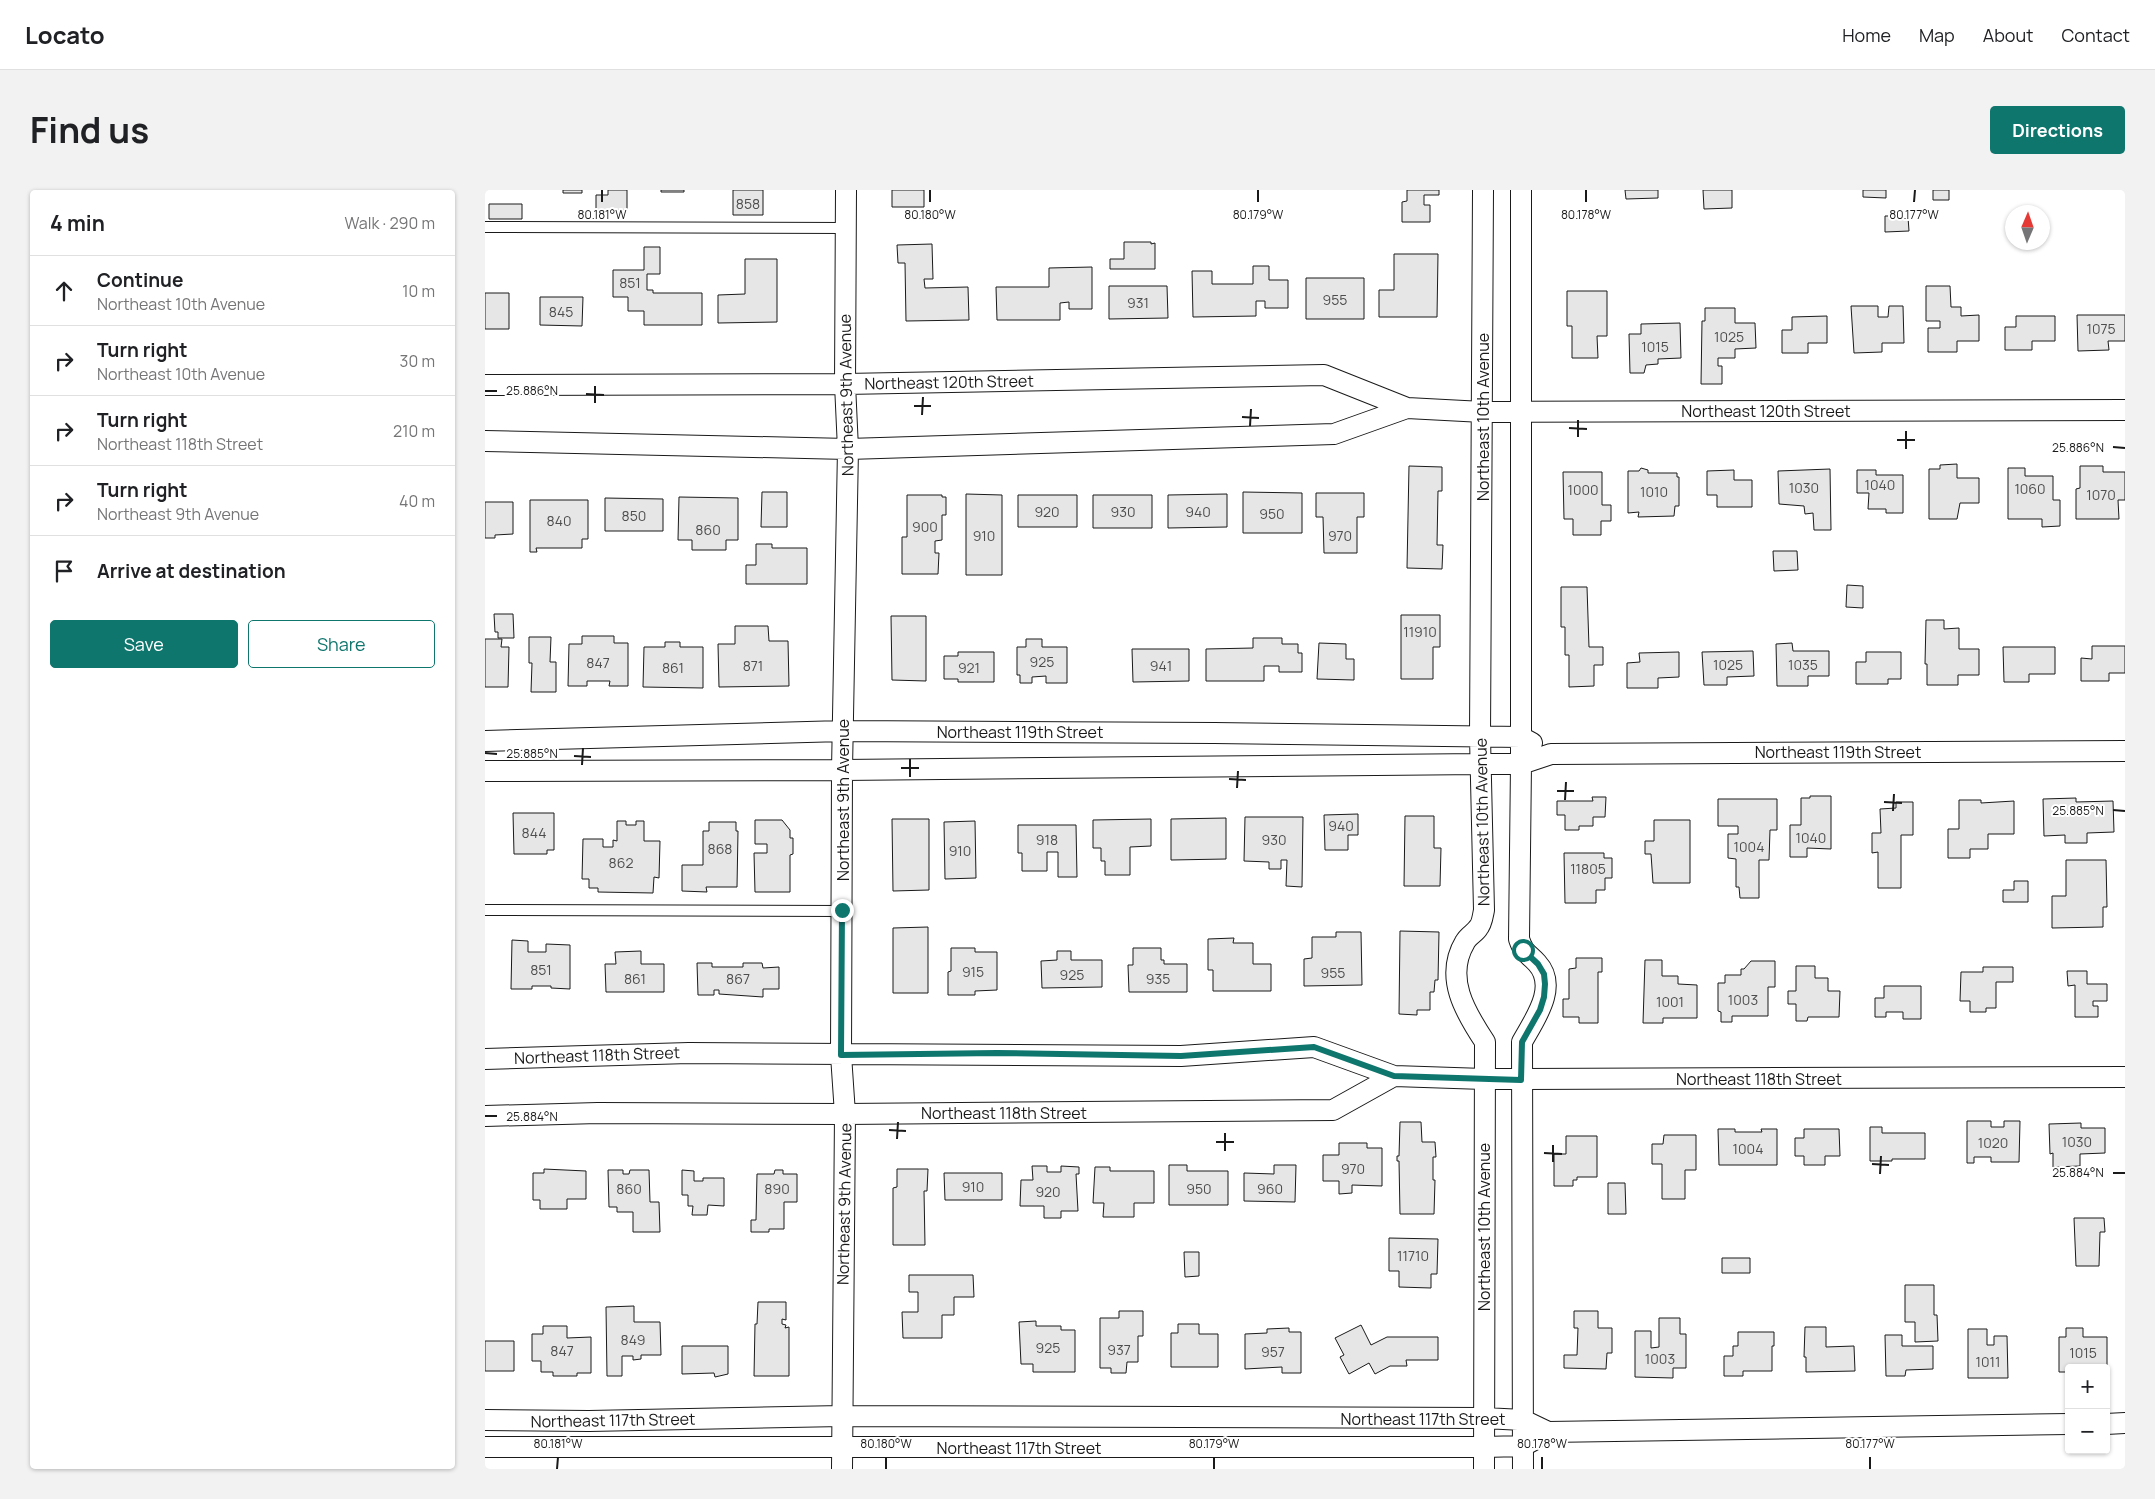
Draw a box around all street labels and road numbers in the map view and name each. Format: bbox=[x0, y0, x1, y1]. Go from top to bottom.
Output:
street label: Northeast 9th Avenue bbox=[834, 314, 858, 476]
street label: Northeast 10th Avenue bbox=[1472, 333, 1494, 501]
street label: Northeast 120th Street bbox=[864, 370, 1034, 394]
street label: Northeast 120th Street bbox=[1681, 400, 1851, 422]
street label: Northeast 9th Avenue bbox=[832, 719, 854, 881]
street label: Northeast 119th Street bbox=[937, 721, 1103, 743]
street label: Northeast 10th Avenue bbox=[1470, 738, 1494, 906]
street label: Northeast 119th Street bbox=[1755, 741, 1921, 763]
street label: Northeast 118th Street bbox=[514, 1041, 680, 1069]
street label: Northeast 118th Street bbox=[1676, 1068, 1842, 1090]
street label: Northeast 118th Street bbox=[921, 1102, 1087, 1124]
street label: Northeast 9th Avenue bbox=[832, 1123, 856, 1285]
street label: Northeast 10th Avenue bbox=[1473, 1143, 1495, 1311]
street label: Northeast 117th Street bbox=[530, 1408, 696, 1432]
street label: Northeast 117th Street bbox=[1341, 1408, 1505, 1430]
street label: Northeast 117th Street bbox=[937, 1437, 1101, 1459]

